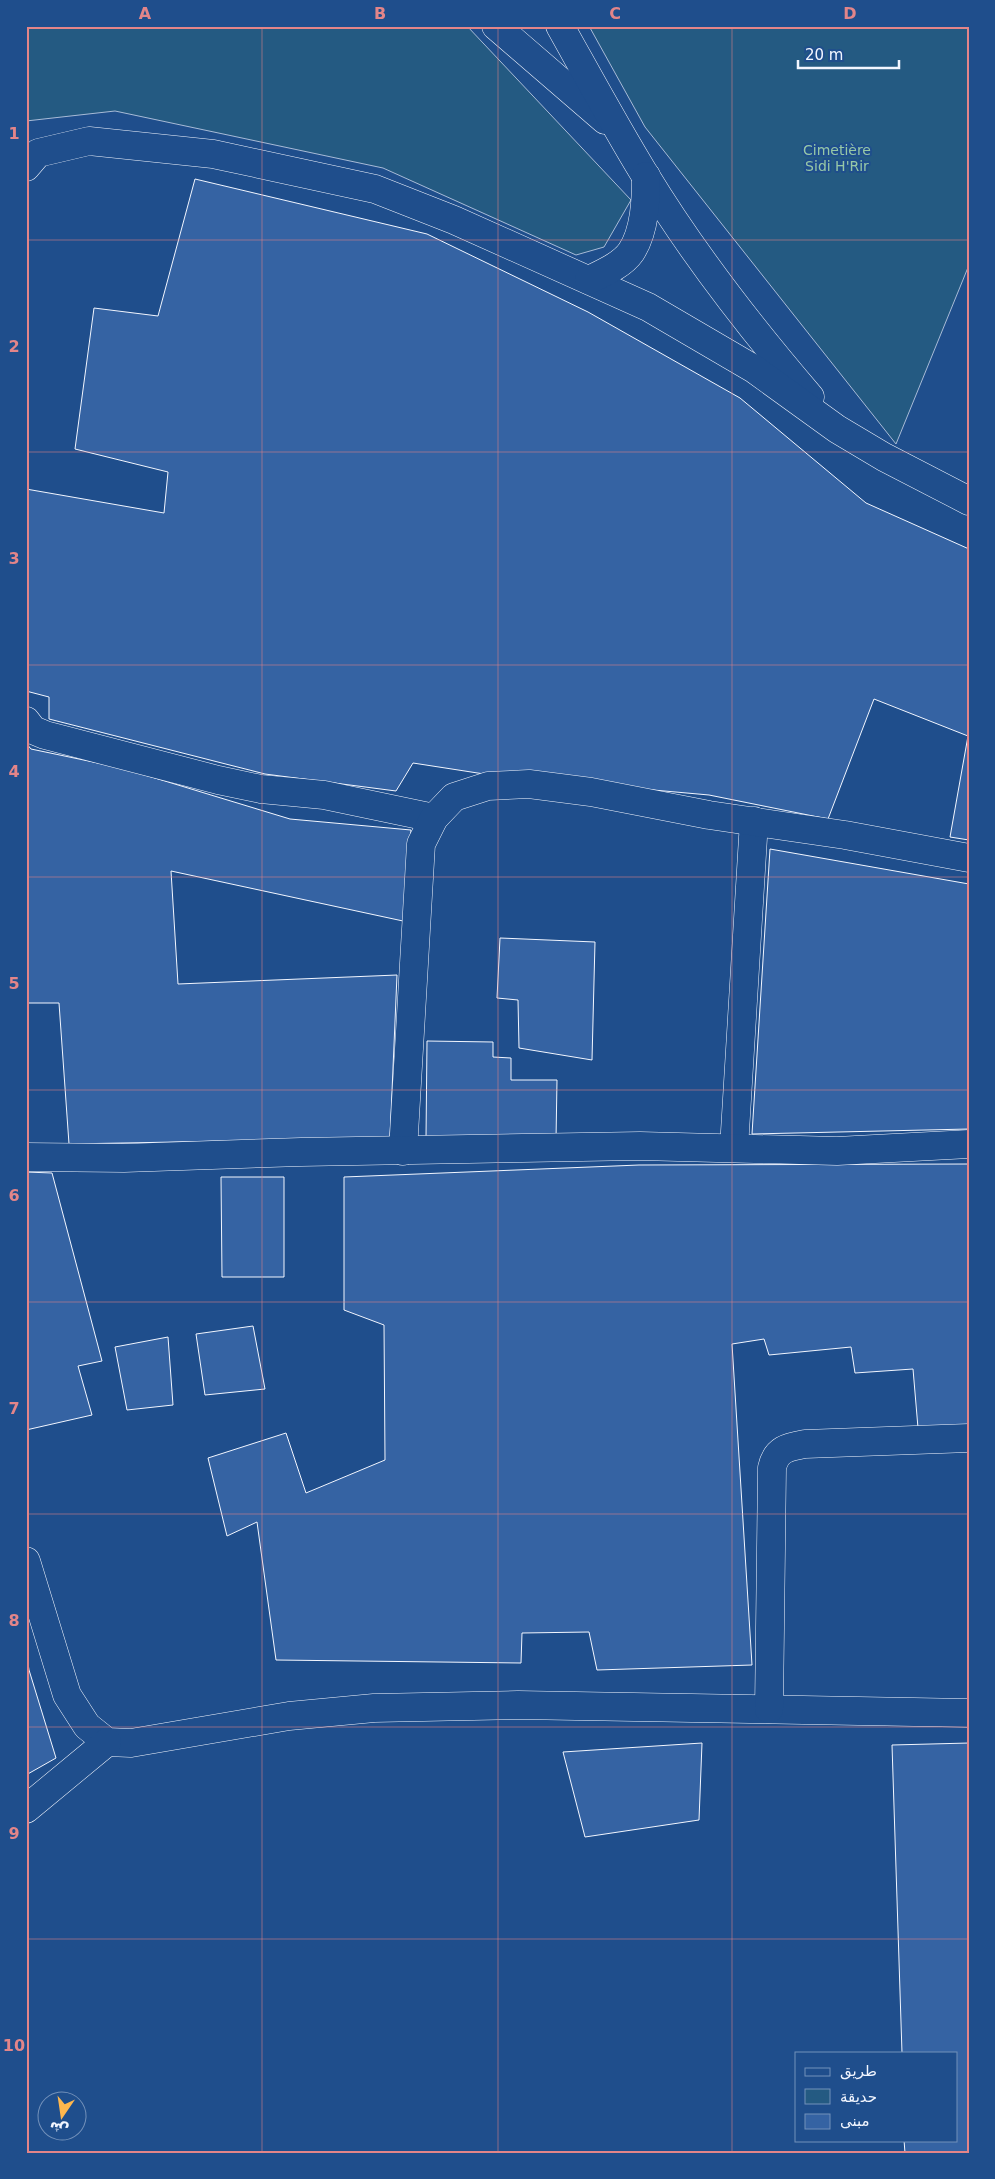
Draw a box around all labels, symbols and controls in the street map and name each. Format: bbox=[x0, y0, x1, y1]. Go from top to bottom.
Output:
text: A bbox=[139, 4, 152, 23]
text: B bbox=[374, 4, 386, 23]
text: C bbox=[609, 4, 621, 23]
text: D bbox=[843, 4, 857, 23]
scale bar bbox=[798, 38, 899, 70]
text: 20 m bbox=[805, 46, 843, 64]
text: 1 bbox=[8, 124, 20, 143]
park label: Cimetière Sidi H'Rir bbox=[803, 142, 871, 174]
text: 2 bbox=[8, 337, 20, 356]
text: 3 bbox=[8, 549, 20, 568]
text: 4 bbox=[8, 762, 20, 781]
text: 5 bbox=[8, 974, 20, 993]
text: 6 bbox=[8, 1186, 20, 1205]
text: 7 bbox=[8, 1399, 20, 1418]
text: 8 bbox=[8, 1611, 20, 1630]
text: 9 bbox=[8, 1824, 20, 1843]
text: 10 bbox=[3, 2036, 25, 2055]
legend bbox=[795, 2052, 958, 2142]
text: طريق bbox=[840, 2062, 877, 2080]
text: حديقة bbox=[840, 2088, 877, 2106]
north arrow bbox=[38, 2092, 88, 2142]
text: مبنى bbox=[840, 2112, 870, 2130]
text: ش bbox=[48, 2119, 70, 2139]

